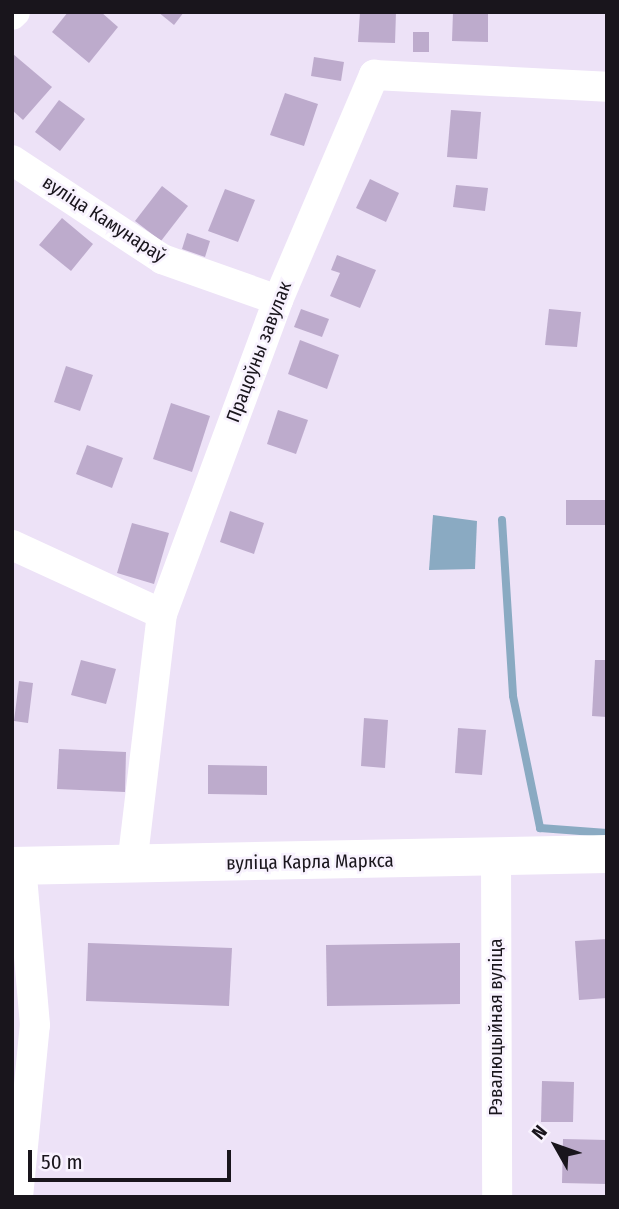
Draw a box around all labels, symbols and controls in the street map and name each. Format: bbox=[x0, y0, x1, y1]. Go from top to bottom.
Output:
street label: вуліца Камунараў bbox=[38, 171, 170, 267]
street label: Працоўны завулак bbox=[222, 278, 296, 426]
street label: вуліца Карла Маркса bbox=[226, 849, 394, 875]
street label: Рэвалюцыйная вуліца bbox=[485, 938, 507, 1116]
north arrow bbox=[521, 1111, 591, 1181]
text: N bbox=[527, 1120, 552, 1144]
scale bar bbox=[32, 1136, 234, 1180]
text: 50 m bbox=[41, 1149, 83, 1175]

